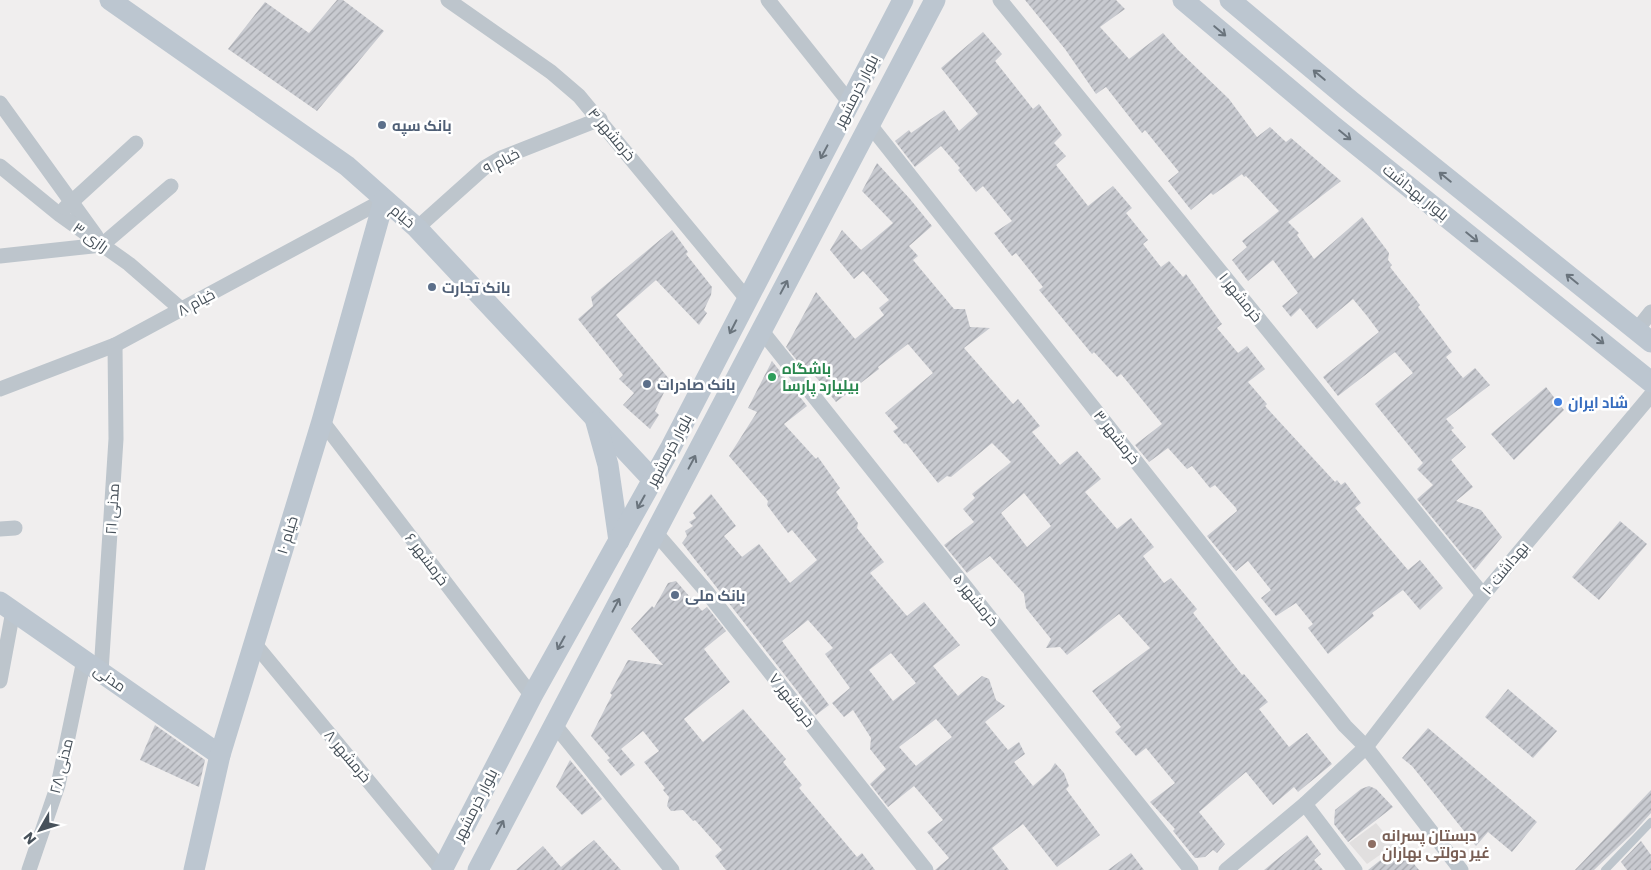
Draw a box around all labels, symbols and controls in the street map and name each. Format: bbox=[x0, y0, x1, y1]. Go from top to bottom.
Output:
one-way arrow bbox=[1214, 26, 1227, 37]
street label: بلوار خرمشهر bbox=[828, 51, 883, 132]
one-way arrow bbox=[1313, 69, 1326, 80]
street label: خرمشهر ۴ bbox=[583, 103, 641, 165]
place label: بانک سپه bbox=[392, 115, 452, 136]
marker: بانک سپه bbox=[376, 119, 388, 131]
one-way arrow bbox=[1338, 130, 1351, 141]
street label: خیام ۹ bbox=[479, 143, 523, 179]
one-way arrow bbox=[819, 144, 829, 159]
street label: بلوار بهداشت bbox=[1378, 159, 1454, 225]
one-way arrow bbox=[1439, 172, 1452, 183]
street label: خیام bbox=[386, 199, 420, 233]
street label: رازی ۳ bbox=[69, 217, 113, 257]
one-way arrow bbox=[1465, 232, 1478, 243]
street label: خرمشهر ۱ bbox=[1214, 268, 1268, 326]
one-way arrow bbox=[1566, 274, 1579, 285]
place label: بانک تجارت bbox=[442, 277, 510, 298]
one-way arrow bbox=[780, 280, 789, 295]
marker: بانک تجارت bbox=[426, 281, 438, 293]
street label: خیام ۸ bbox=[173, 283, 219, 321]
one-way arrow bbox=[728, 319, 737, 334]
one-way arrow bbox=[1591, 334, 1604, 345]
place label: باشگاه بیلیارد پارسا bbox=[782, 358, 859, 397]
marker: باشگاه بیلیارد پارسا bbox=[766, 371, 778, 383]
place label: بانک صادرات bbox=[657, 374, 735, 395]
marker: بانک صادرات bbox=[641, 378, 653, 390]
place label: شاد ایران bbox=[1568, 392, 1628, 413]
marker: شاد ایران bbox=[1552, 396, 1564, 408]
street label: خرمشهر ۳ bbox=[1089, 405, 1145, 469]
street label: بلوار خرمشهر bbox=[641, 410, 697, 491]
one-way arrow bbox=[687, 454, 697, 469]
street label: مدنی ۲۱ bbox=[100, 483, 124, 535]
one-way arrow bbox=[636, 494, 646, 509]
street label: خیام ۱۰ bbox=[271, 513, 303, 557]
street label: خرمشهر ۶ bbox=[400, 528, 454, 590]
street label: بهداشت ۱۰ bbox=[1477, 537, 1533, 599]
street label: خرمشهر ۵ bbox=[948, 569, 1004, 631]
place label: بانک ملی bbox=[685, 585, 745, 606]
marker: بانک ملی bbox=[669, 589, 681, 601]
one-way arrow bbox=[611, 598, 621, 613]
one-way arrow bbox=[556, 636, 566, 650]
street label: مدنی bbox=[90, 659, 130, 697]
street label: خرمشهر ۷ bbox=[764, 669, 820, 731]
street label: خرمشهر ۸ bbox=[320, 725, 376, 787]
street label: مدنی ۲۸ bbox=[44, 736, 78, 796]
street label: بلوار خرمشهر bbox=[447, 765, 502, 846]
north arrow bbox=[15, 805, 65, 855]
one-way arrow bbox=[496, 820, 505, 835]
place label: دبستان پسرانه غیر دولتی بهاران bbox=[1382, 825, 1490, 863]
text: N bbox=[19, 828, 41, 849]
marker: دبستان پسرانه غیر دولتی بهاران bbox=[1366, 838, 1378, 850]

